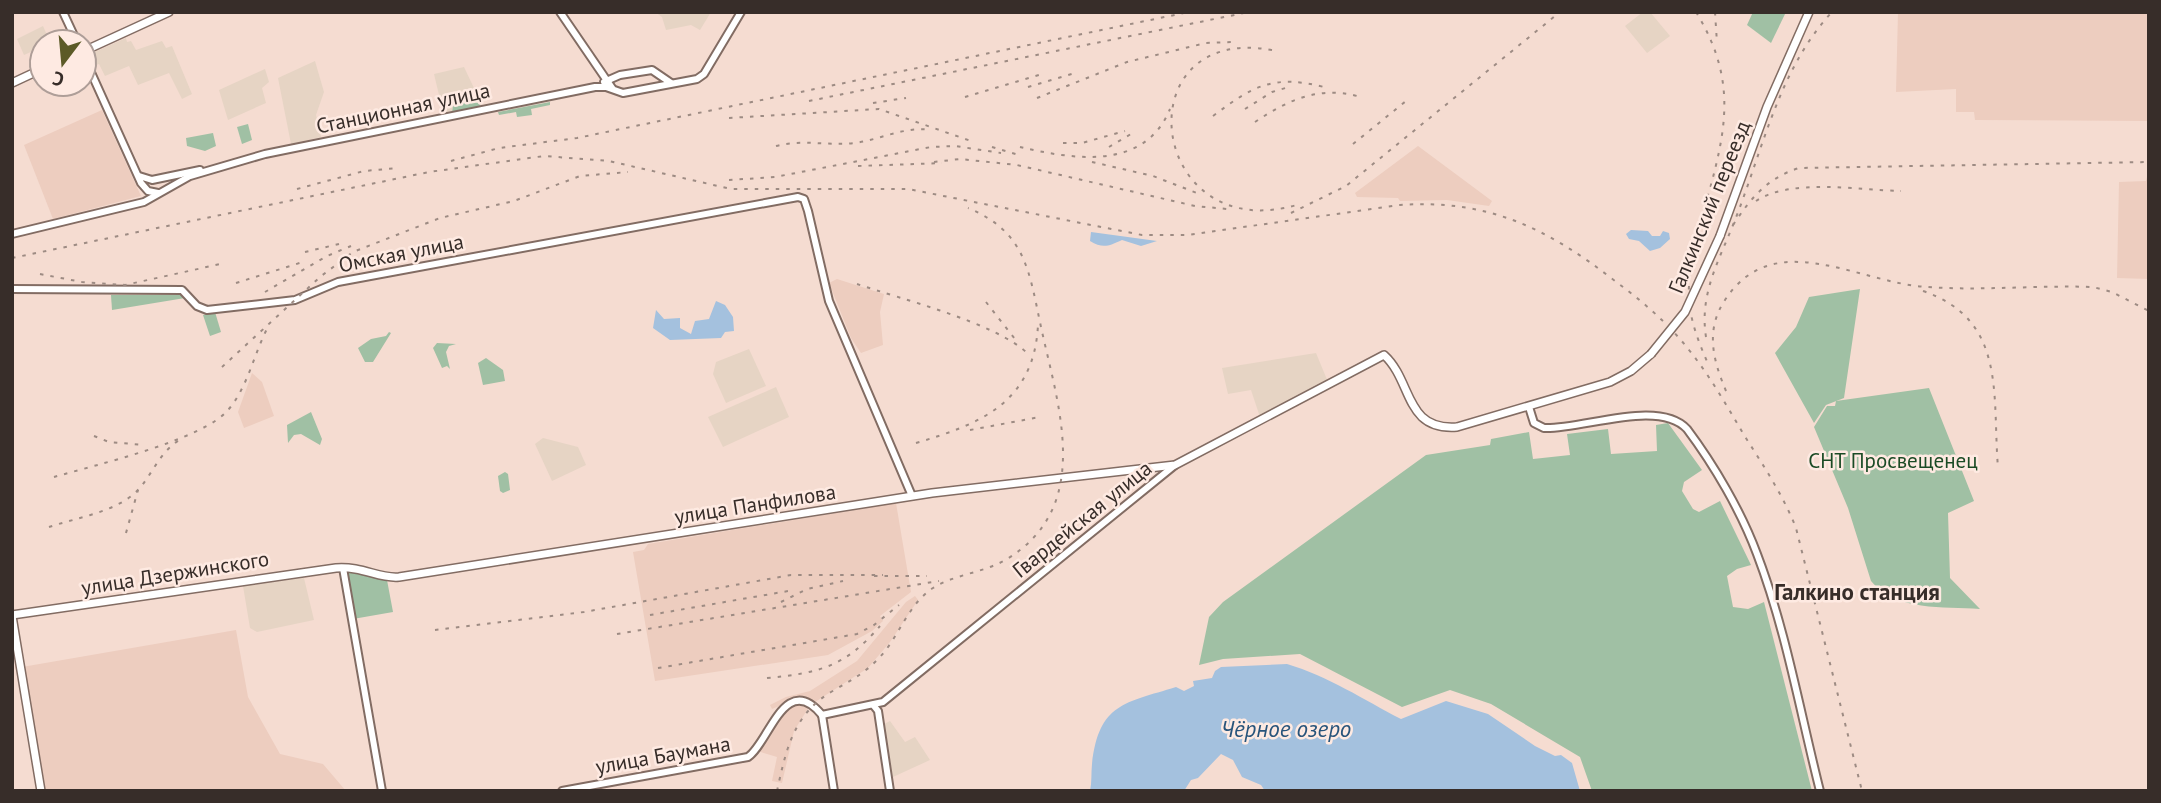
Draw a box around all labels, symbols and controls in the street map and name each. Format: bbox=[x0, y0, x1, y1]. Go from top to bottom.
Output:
north arrow bbox=[28, 28, 98, 98]
text: С bbox=[50, 66, 67, 92]
street label: Станционная улица bbox=[314, 76, 492, 140]
street label: Галкинский переезд bbox=[1662, 117, 1756, 297]
street label: Омская улица bbox=[336, 228, 466, 278]
park label: СНТ Просвещенец bbox=[1808, 447, 1978, 474]
street label: Гвардейская улица bbox=[1007, 455, 1157, 583]
street label: улица Панфилова bbox=[672, 478, 838, 530]
street label: улица Дзержинского bbox=[79, 545, 271, 601]
district label: Галкино станция bbox=[1774, 577, 1940, 606]
water label: Чёрное озеро bbox=[1221, 714, 1351, 743]
street label: улица Баумана bbox=[593, 730, 733, 780]

